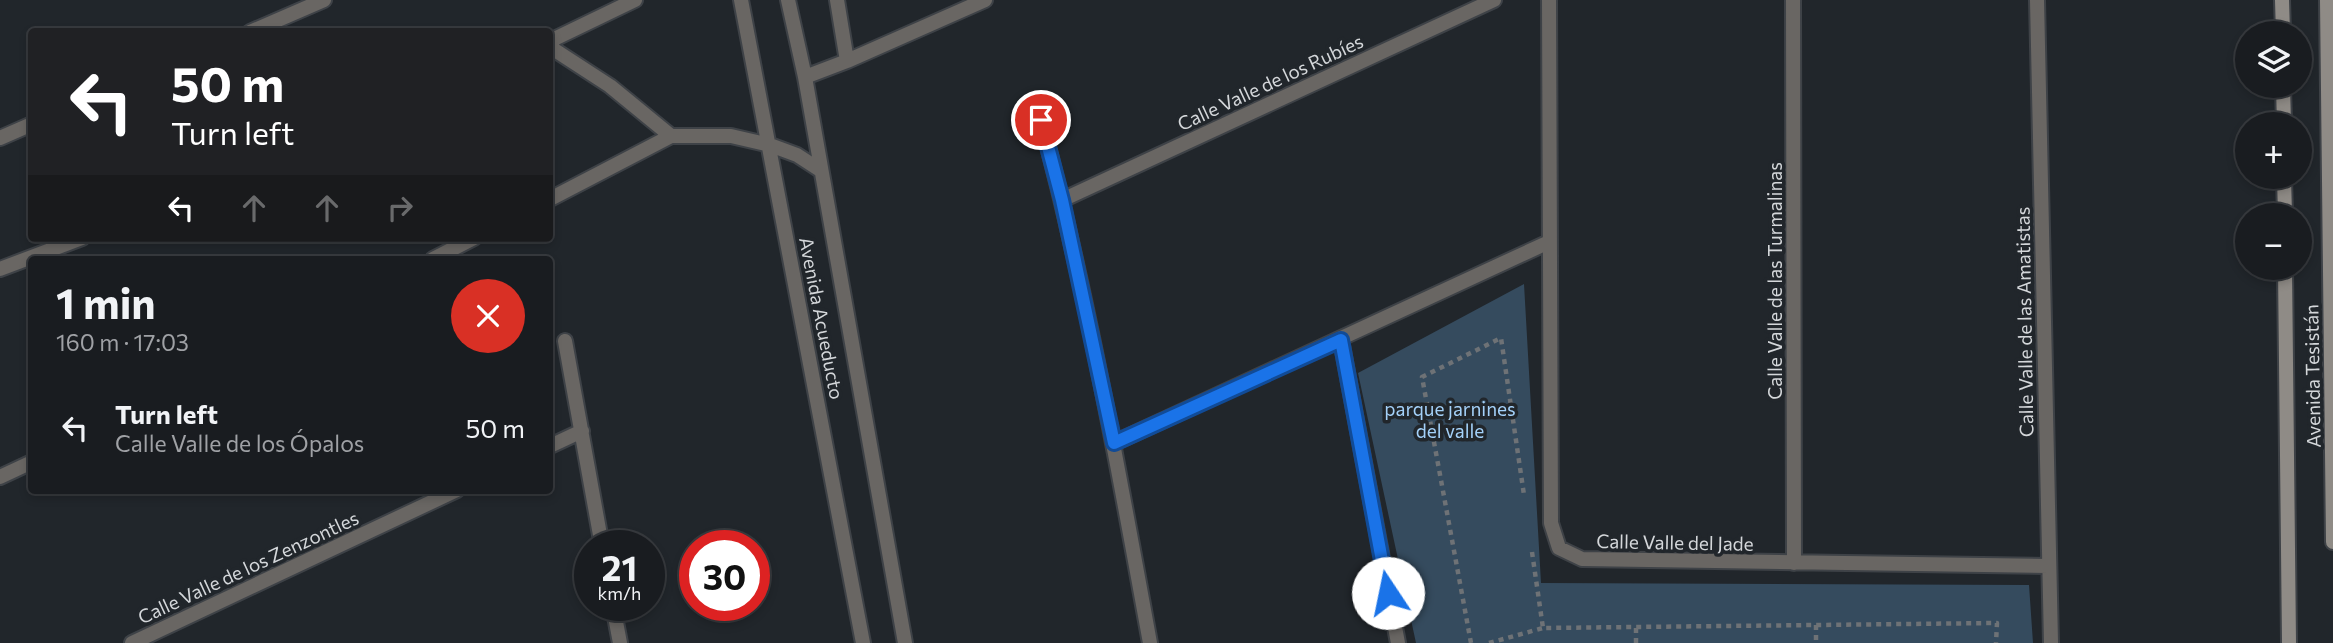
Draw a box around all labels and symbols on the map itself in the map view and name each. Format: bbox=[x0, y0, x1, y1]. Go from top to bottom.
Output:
street label: Calle Valle de los Rubíes bbox=[1173, 29, 1367, 135]
pin bbox=[1011, 90, 1071, 150]
street label: Calle Valle de las Turmalinas bbox=[1763, 162, 1786, 400]
street label: Calle Valle de las Amatistas bbox=[2010, 207, 2038, 437]
street label: Avenida Acueducto bbox=[795, 235, 849, 401]
street label: Avenida Tesistán bbox=[2299, 304, 2325, 448]
park label: parque jarnines del valle bbox=[1384, 397, 1516, 442]
street label: Calle Valle de los Zenzontles bbox=[134, 506, 362, 628]
street label: Calle Valle del Jade bbox=[1596, 529, 1754, 555]
speed limit sign: 30 bbox=[679, 530, 770, 621]
position arrow bbox=[1351, 556, 1425, 630]

